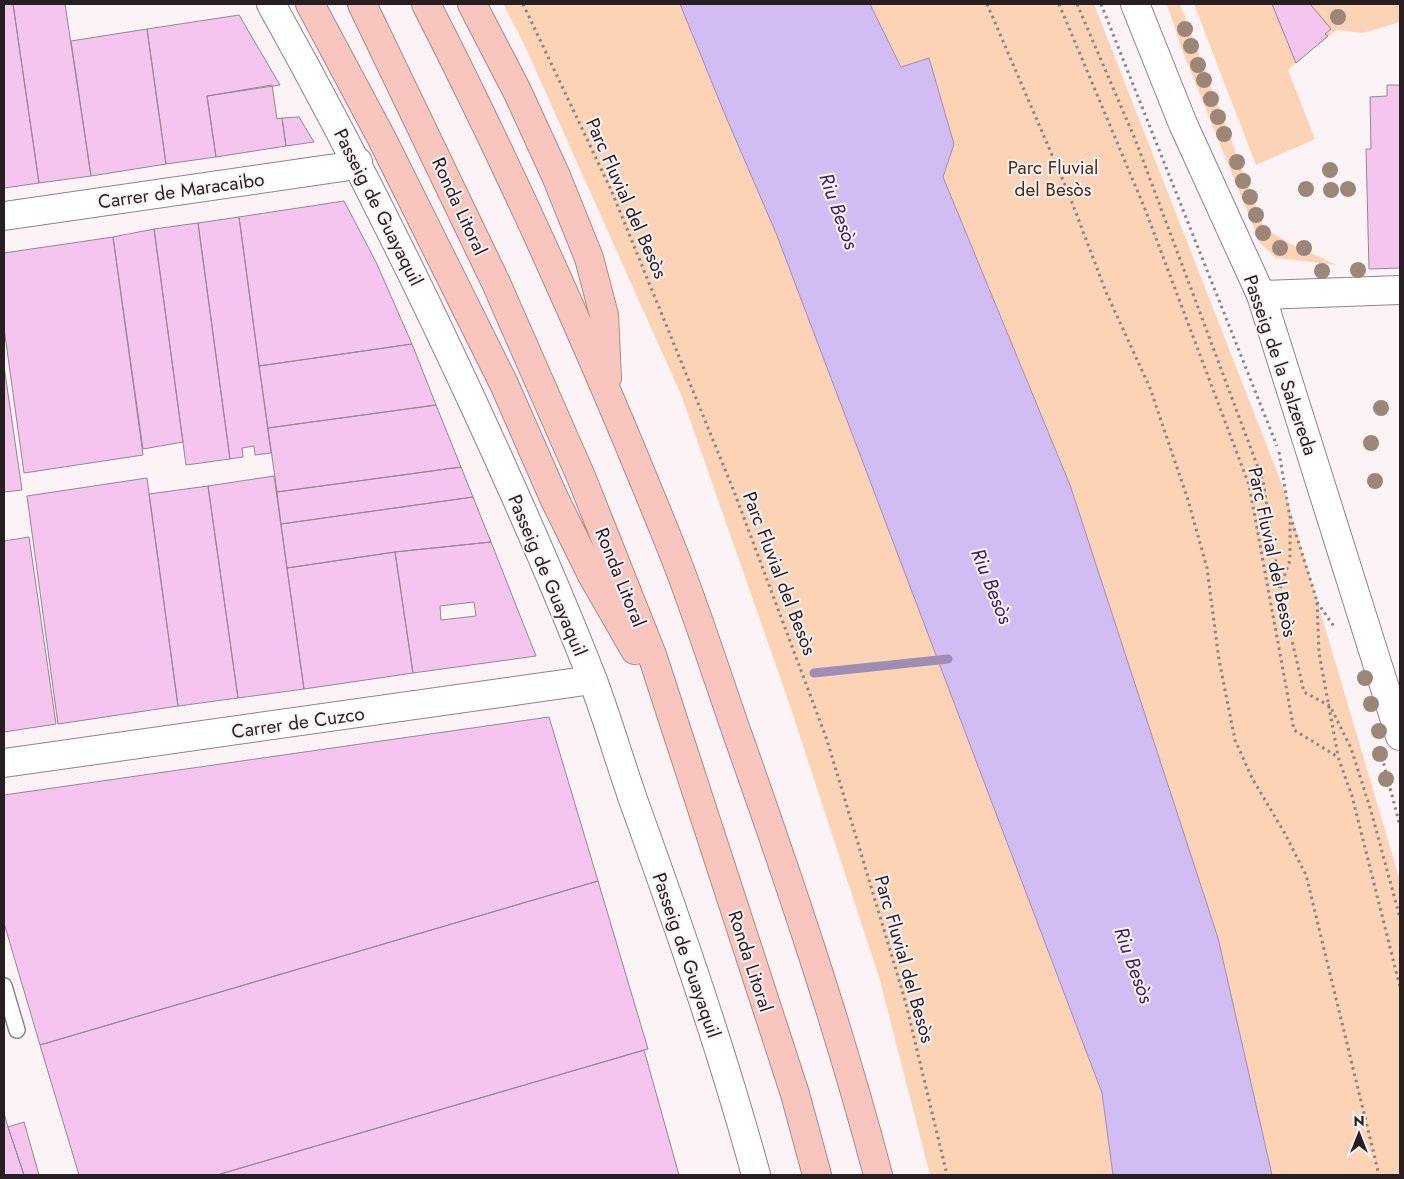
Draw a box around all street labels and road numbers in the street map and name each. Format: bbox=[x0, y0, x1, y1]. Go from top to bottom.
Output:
street label: Parc Fluvial del Besòs bbox=[579, 114, 674, 283]
street label: Passeig de Guayaquil bbox=[327, 124, 430, 291]
street label: Ronda Litoral bbox=[425, 153, 494, 260]
street label: Carrer de Maracaibo bbox=[96, 165, 266, 216]
street label: Passeig de la Salzereda bbox=[1237, 271, 1324, 459]
street label: Parc Fluvial del Besòs bbox=[1241, 465, 1304, 640]
street label: Parc Fluvial del Besòs bbox=[736, 488, 823, 659]
street label: Passeig de Guayaquil bbox=[501, 490, 594, 660]
street label: Ronda Litoral bbox=[588, 523, 653, 631]
street label: Carrer de Cuzco bbox=[230, 700, 366, 745]
street label: Passeig de Guayaquil bbox=[646, 869, 727, 1041]
street label: Parc Fluvial del Besòs bbox=[868, 872, 941, 1046]
street label: Ronda Litoral bbox=[721, 907, 780, 1015]

